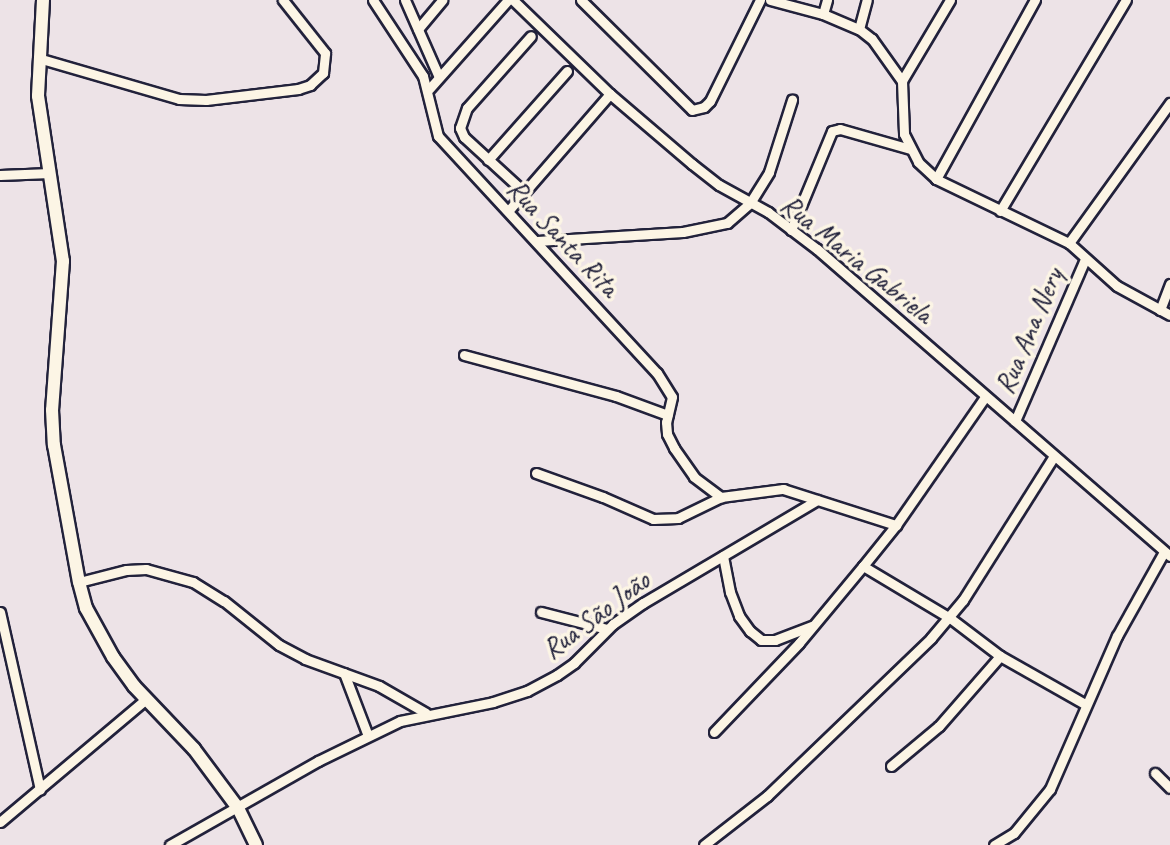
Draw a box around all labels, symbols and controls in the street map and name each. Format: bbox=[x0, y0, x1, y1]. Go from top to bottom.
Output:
street label: Rua Santa Rita bbox=[500, 172, 626, 304]
street label: Rua Maria Gabriela bbox=[773, 187, 941, 331]
street label: Rua Ana Nery bbox=[987, 263, 1071, 399]
street label: Rua São João bbox=[536, 564, 656, 666]

